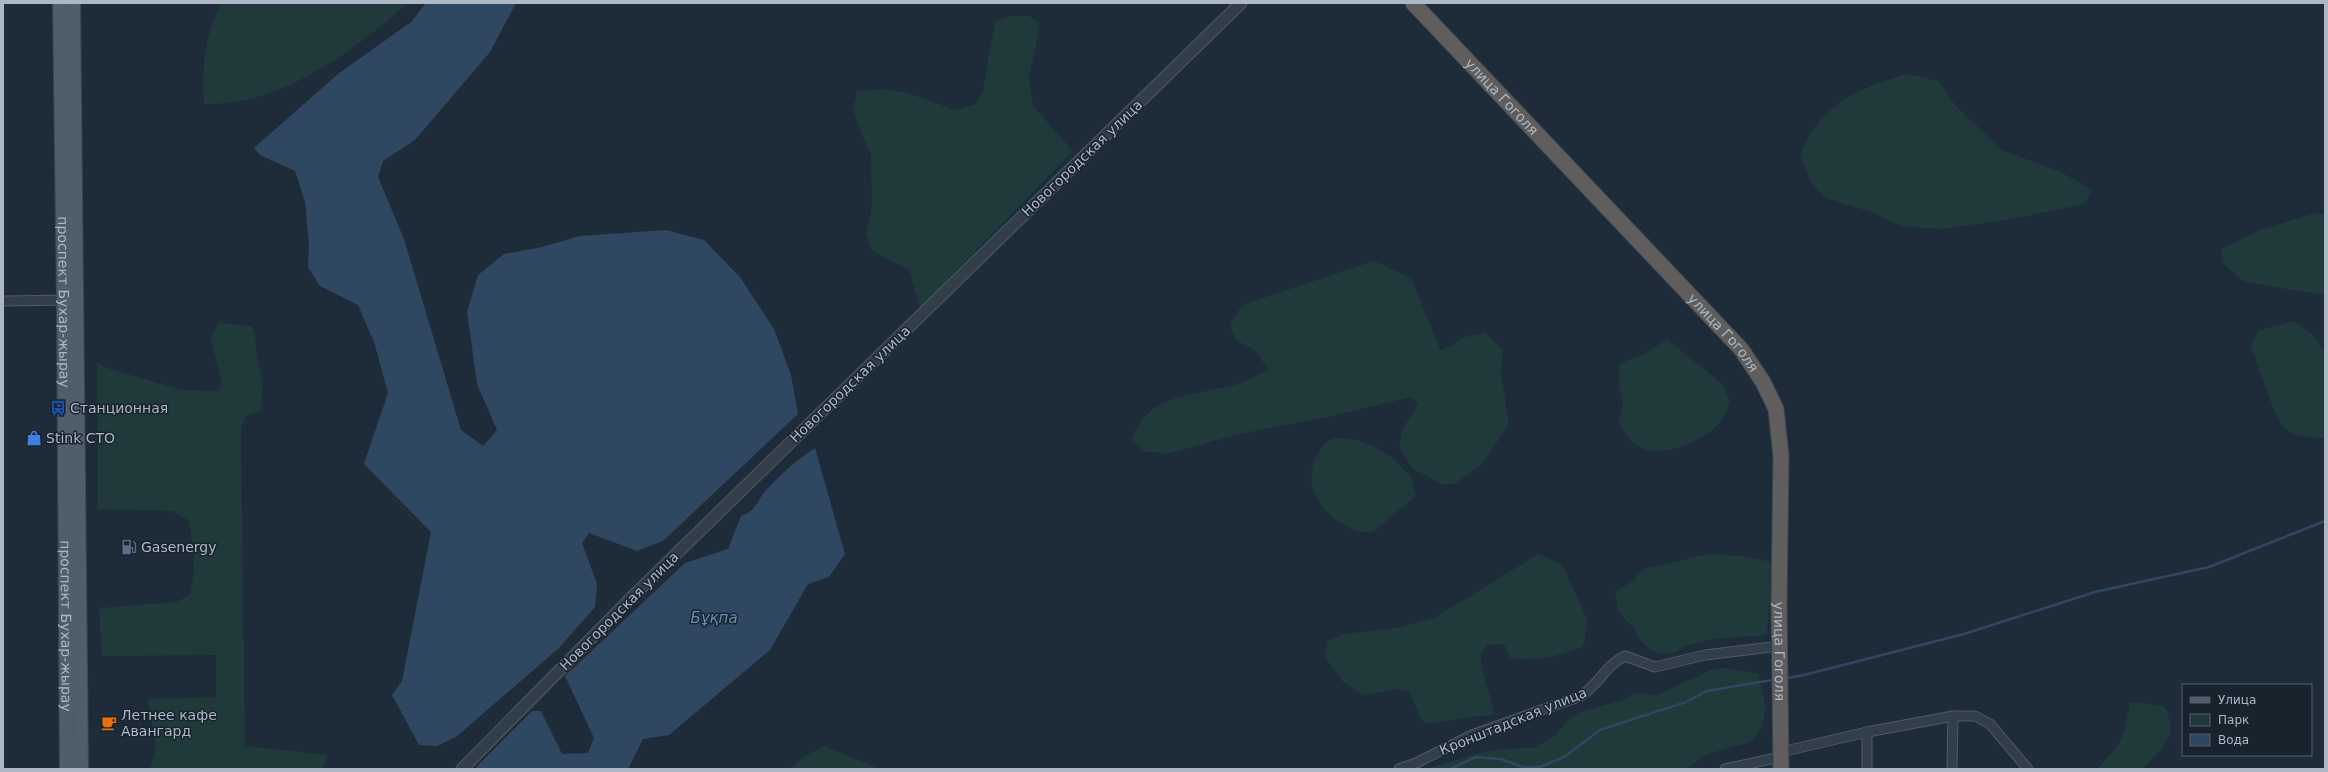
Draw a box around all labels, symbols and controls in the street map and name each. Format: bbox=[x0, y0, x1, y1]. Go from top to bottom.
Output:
street label: улица Гоголя bbox=[1462, 55, 1542, 138]
street label: Новогородская улица bbox=[1019, 96, 1145, 220]
street label: проспект Бухар-жырау bbox=[55, 216, 73, 388]
street label: улица Гоголя bbox=[1685, 290, 1762, 375]
street label: Новогородская улица bbox=[787, 322, 913, 446]
bus stop icon: Станционная bbox=[49, 399, 67, 417]
place label: Станционная bbox=[70, 400, 168, 416]
shop icon: Stink СТО bbox=[25, 429, 43, 447]
place label: Stink СТО bbox=[46, 430, 115, 446]
fuel station icon: Gasenergy bbox=[120, 538, 138, 556]
place label: Gasenergy bbox=[141, 539, 217, 555]
street label: проспект Бухар-жырау bbox=[58, 540, 75, 712]
street label: Новогородская улица bbox=[556, 548, 682, 674]
street label: улица Гоголя bbox=[1771, 602, 1788, 701]
water label: Бұқпа bbox=[690, 609, 738, 627]
street label: Кронштадская улица bbox=[1437, 684, 1589, 758]
legend bbox=[2182, 684, 2312, 756]
text: Улица bbox=[2218, 693, 2256, 707]
place label: Летнее кафе Авангард bbox=[121, 707, 217, 739]
text: Парк bbox=[2218, 713, 2249, 727]
cafe icon: Летнее кафе Авангард bbox=[100, 714, 118, 732]
text: Вода bbox=[2218, 733, 2249, 747]

